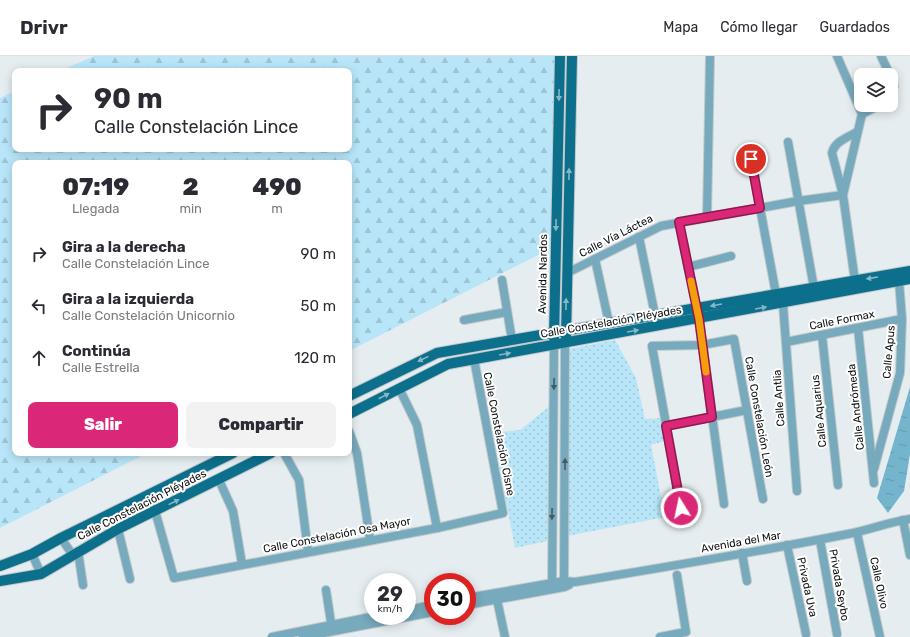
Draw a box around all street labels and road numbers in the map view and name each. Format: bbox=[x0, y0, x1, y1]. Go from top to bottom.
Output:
street label: Calle Vía Láctea bbox=[577, 212, 655, 260]
street label: Avenida Nardos bbox=[536, 234, 550, 314]
street label: Calle Constelación Pléyades bbox=[539, 303, 683, 341]
street label: Calle Formax bbox=[808, 307, 876, 333]
street label: Calle Apus bbox=[880, 324, 898, 379]
street label: Calle Constelación León bbox=[742, 356, 776, 478]
street label: Calle Andrómeda bbox=[845, 363, 867, 451]
street label: Calle Antlia bbox=[771, 369, 787, 427]
street label: Calle Constelación Cisne bbox=[481, 371, 517, 497]
street label: Calle Aquarius bbox=[809, 374, 829, 448]
street label: Calle Constelación Pléyades bbox=[75, 467, 209, 543]
street label: Calle Constelación Osa Mayor bbox=[262, 514, 413, 556]
street label: Avenida del Mar bbox=[700, 528, 783, 555]
street label: Privada Seybo bbox=[826, 548, 852, 622]
street label: Privada Uva bbox=[794, 556, 820, 618]
street label: Calle Olivo bbox=[867, 556, 891, 610]

